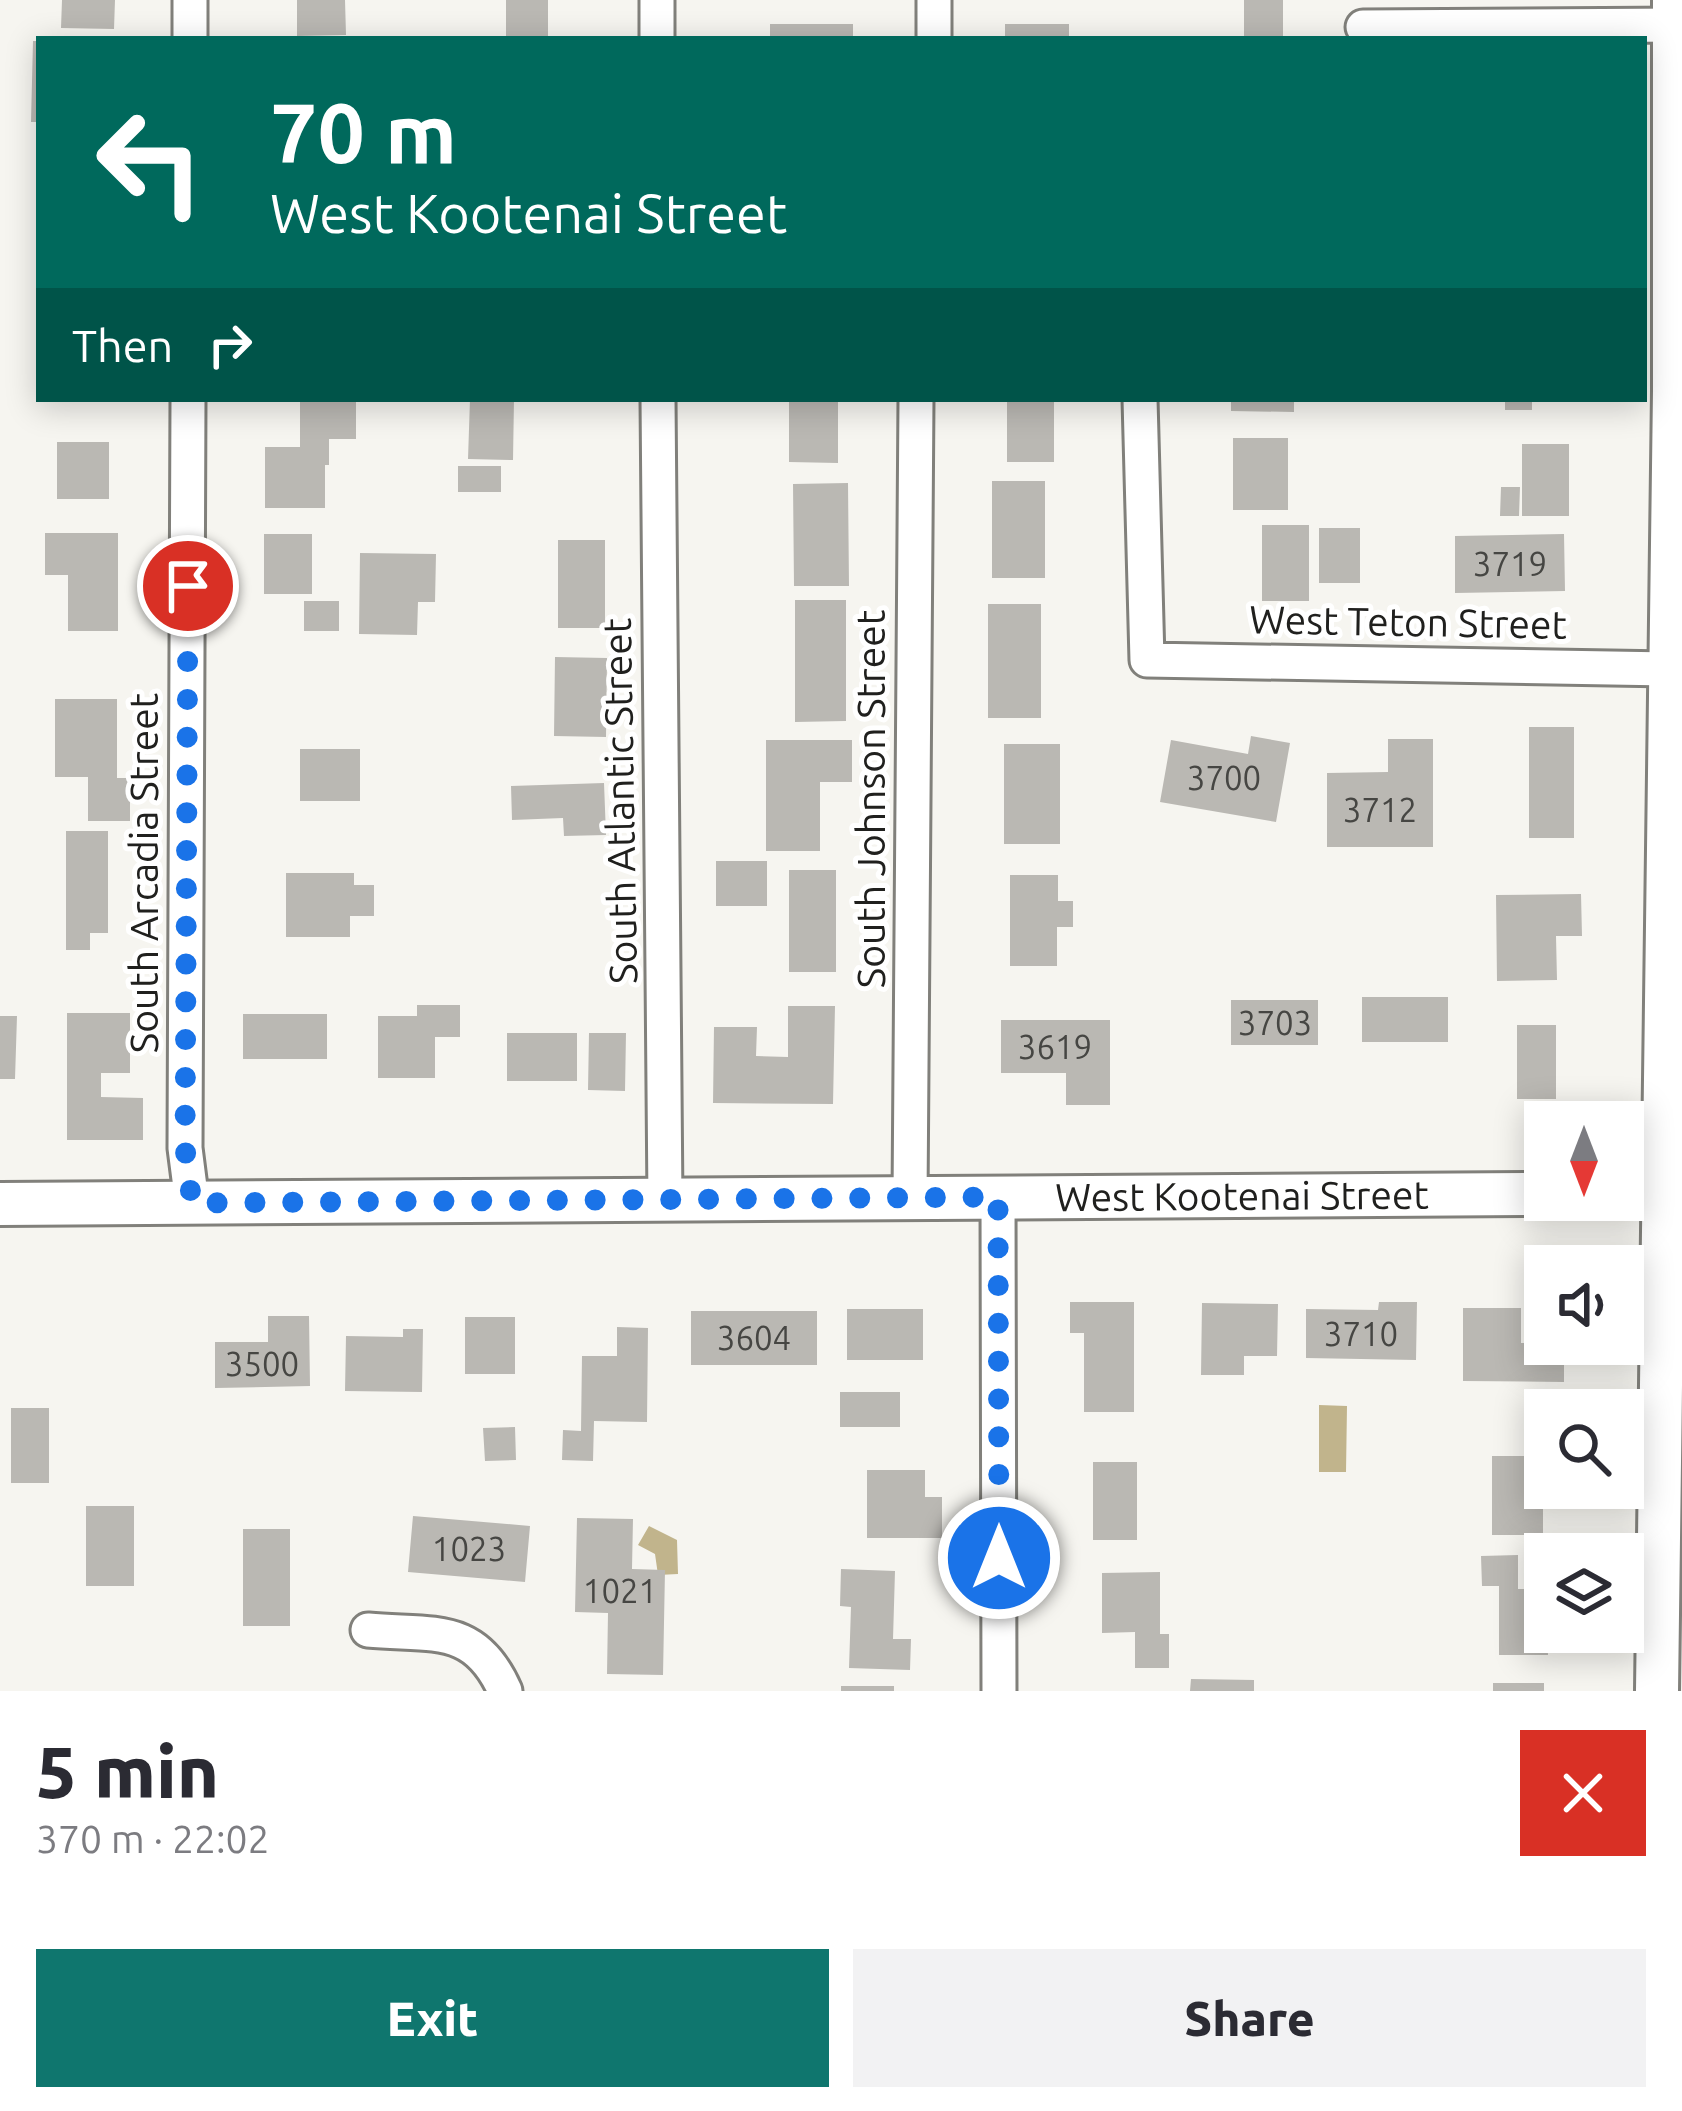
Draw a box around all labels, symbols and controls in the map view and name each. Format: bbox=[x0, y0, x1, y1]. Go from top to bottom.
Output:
icon: left bbox=[72, 84, 228, 240]
text: 70 m bbox=[270, 85, 457, 179]
text: West Kootenai Street bbox=[270, 183, 787, 243]
icon: right bbox=[197, 312, 263, 378]
text: Then bbox=[72, 320, 173, 371]
pin bbox=[137, 535, 239, 637]
house number: 3719 bbox=[1473, 545, 1547, 582]
icon: arrive bbox=[155, 553, 221, 619]
street label: West Teton Street bbox=[1249, 597, 1567, 646]
street label: South Johnson Street bbox=[849, 610, 892, 988]
street label: South Atlantic Street bbox=[595, 618, 644, 984]
street label: South Arcadia Street bbox=[122, 693, 165, 1053]
house number: 3700 bbox=[1187, 759, 1261, 796]
house number: 3712 bbox=[1343, 791, 1417, 828]
house number: 3703 bbox=[1238, 1004, 1312, 1041]
house number: 3619 bbox=[1018, 1028, 1092, 1065]
north arrow bbox=[1524, 1101, 1644, 1221]
map controls bbox=[1524, 1101, 1644, 1653]
street label: West Kootenai Street bbox=[1055, 1173, 1429, 1218]
button: sound bbox=[1524, 1245, 1644, 1365]
house number: 3710 bbox=[1324, 1315, 1398, 1352]
house number: 3604 bbox=[717, 1319, 791, 1356]
house number: 3500 bbox=[225, 1345, 299, 1382]
button: search bbox=[1524, 1389, 1644, 1509]
position arrow bbox=[936, 1495, 1062, 1621]
house number: 1023 bbox=[432, 1530, 506, 1567]
button: layers bbox=[1524, 1533, 1644, 1653]
house number: 1021 bbox=[583, 1572, 657, 1609]
button: close bbox=[1520, 1730, 1646, 1856]
text: 5 min bbox=[36, 1731, 219, 1812]
text: 370 m · 22:02 bbox=[36, 1817, 270, 1860]
button: Exit bbox=[36, 1949, 829, 2087]
button: Share bbox=[853, 1949, 1646, 2087]

